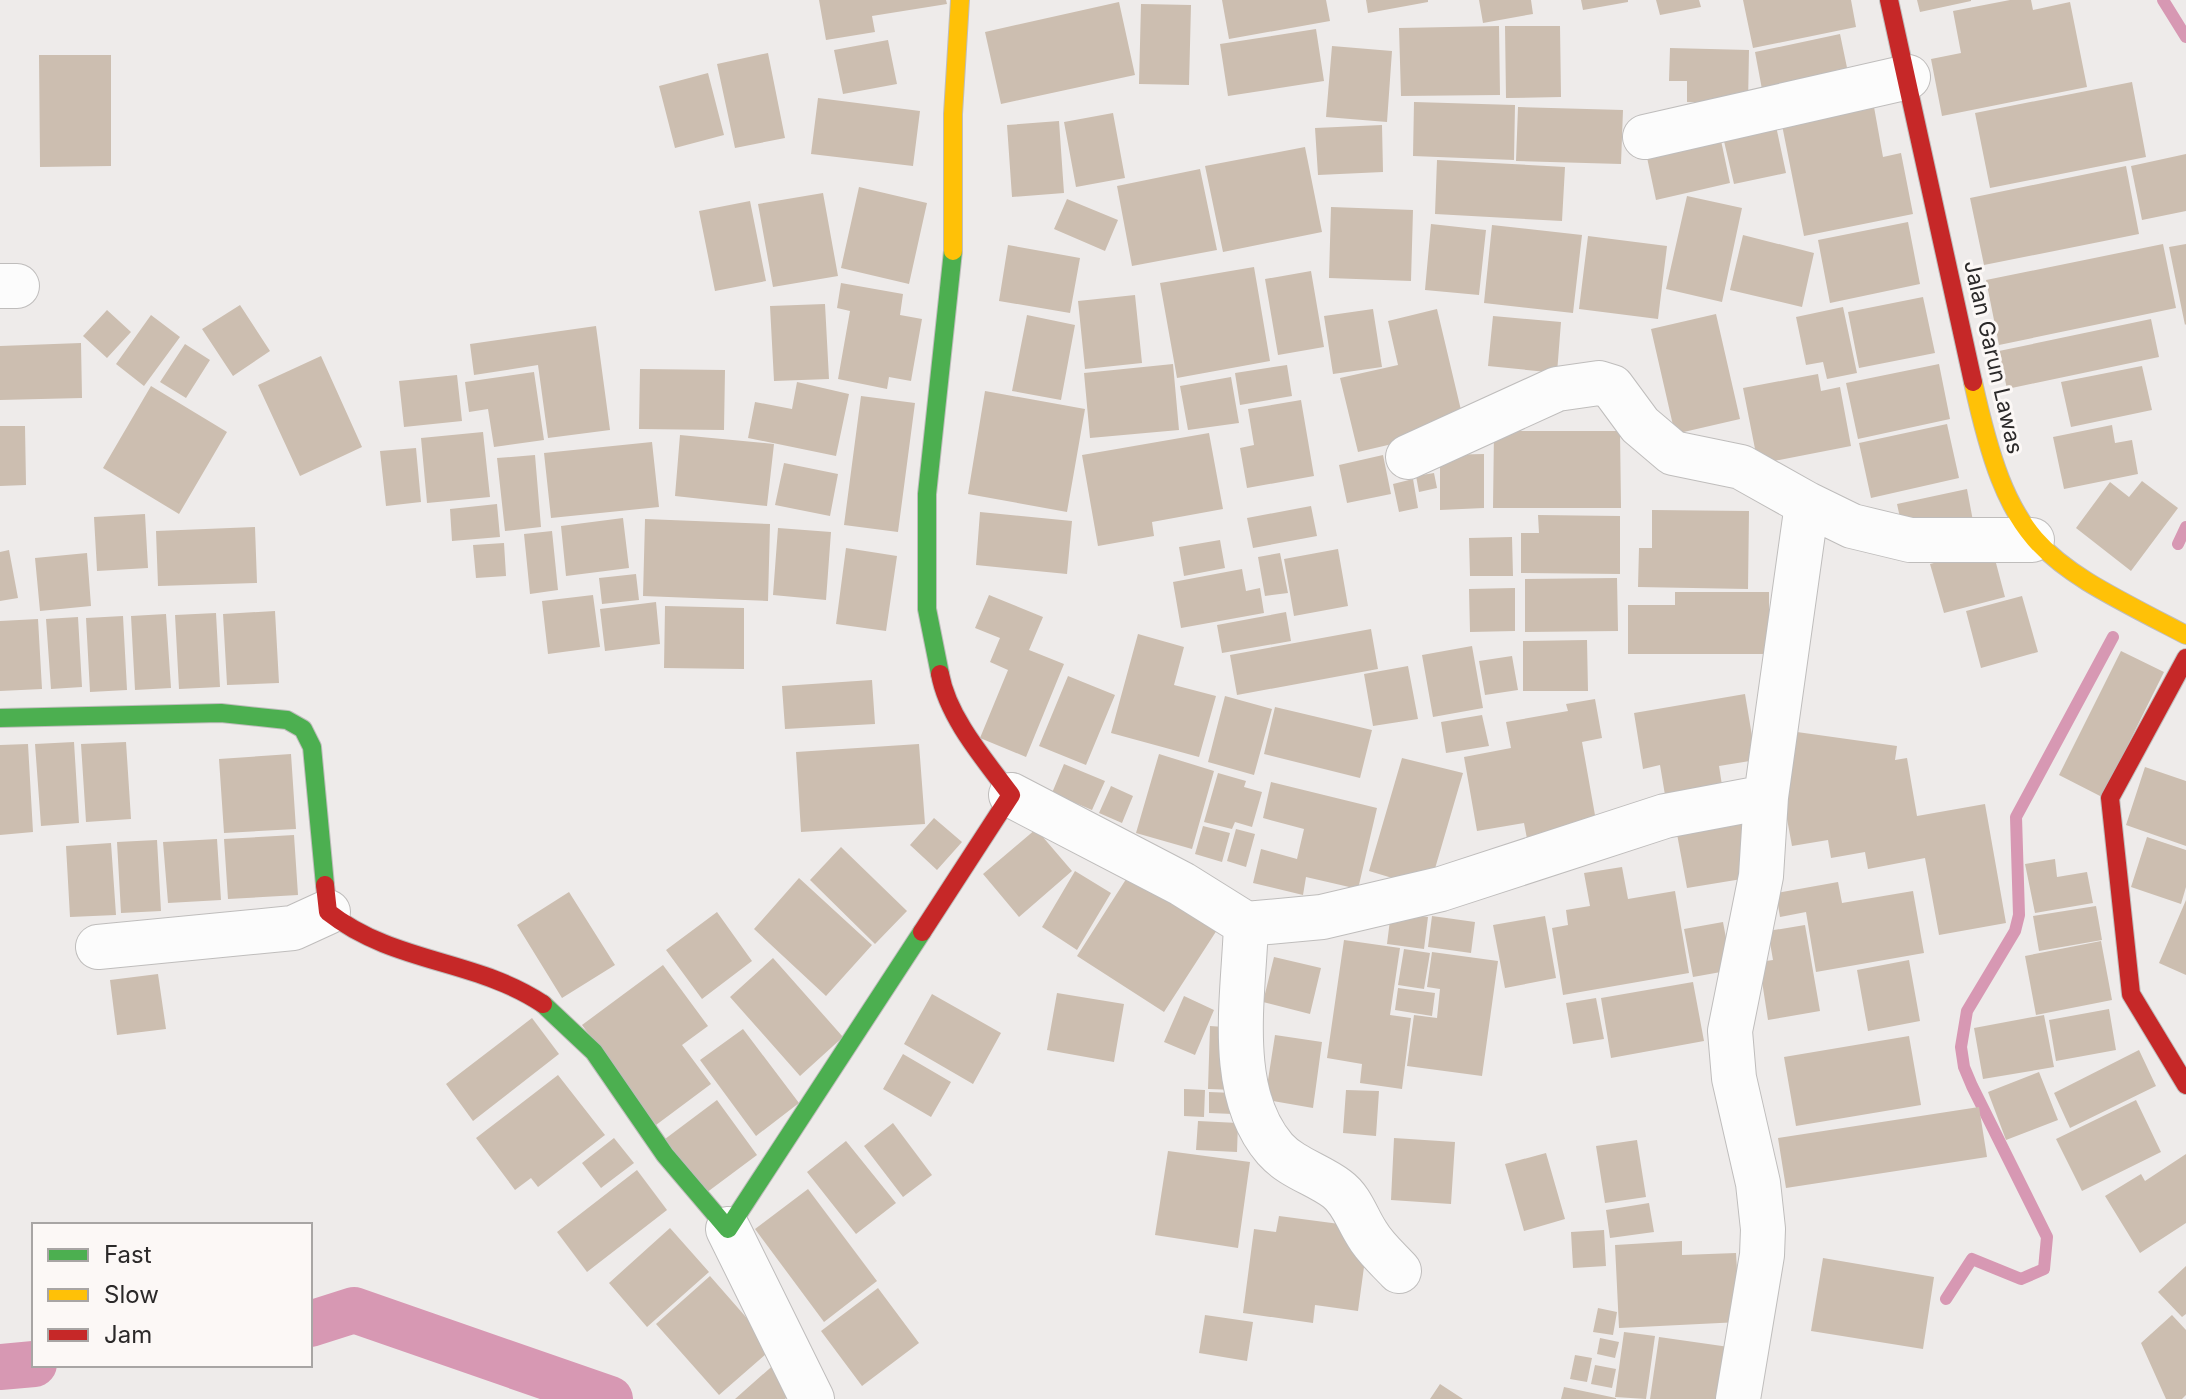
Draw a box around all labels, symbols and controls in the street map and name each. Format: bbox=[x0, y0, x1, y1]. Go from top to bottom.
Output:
street label: Jalan Garun Lawas bbox=[1959, 258, 2029, 456]
legend bbox=[32, 1223, 312, 1367]
text: Fast bbox=[104, 1240, 152, 1269]
text: Slow bbox=[104, 1280, 159, 1309]
text: Jam bbox=[104, 1320, 152, 1349]

